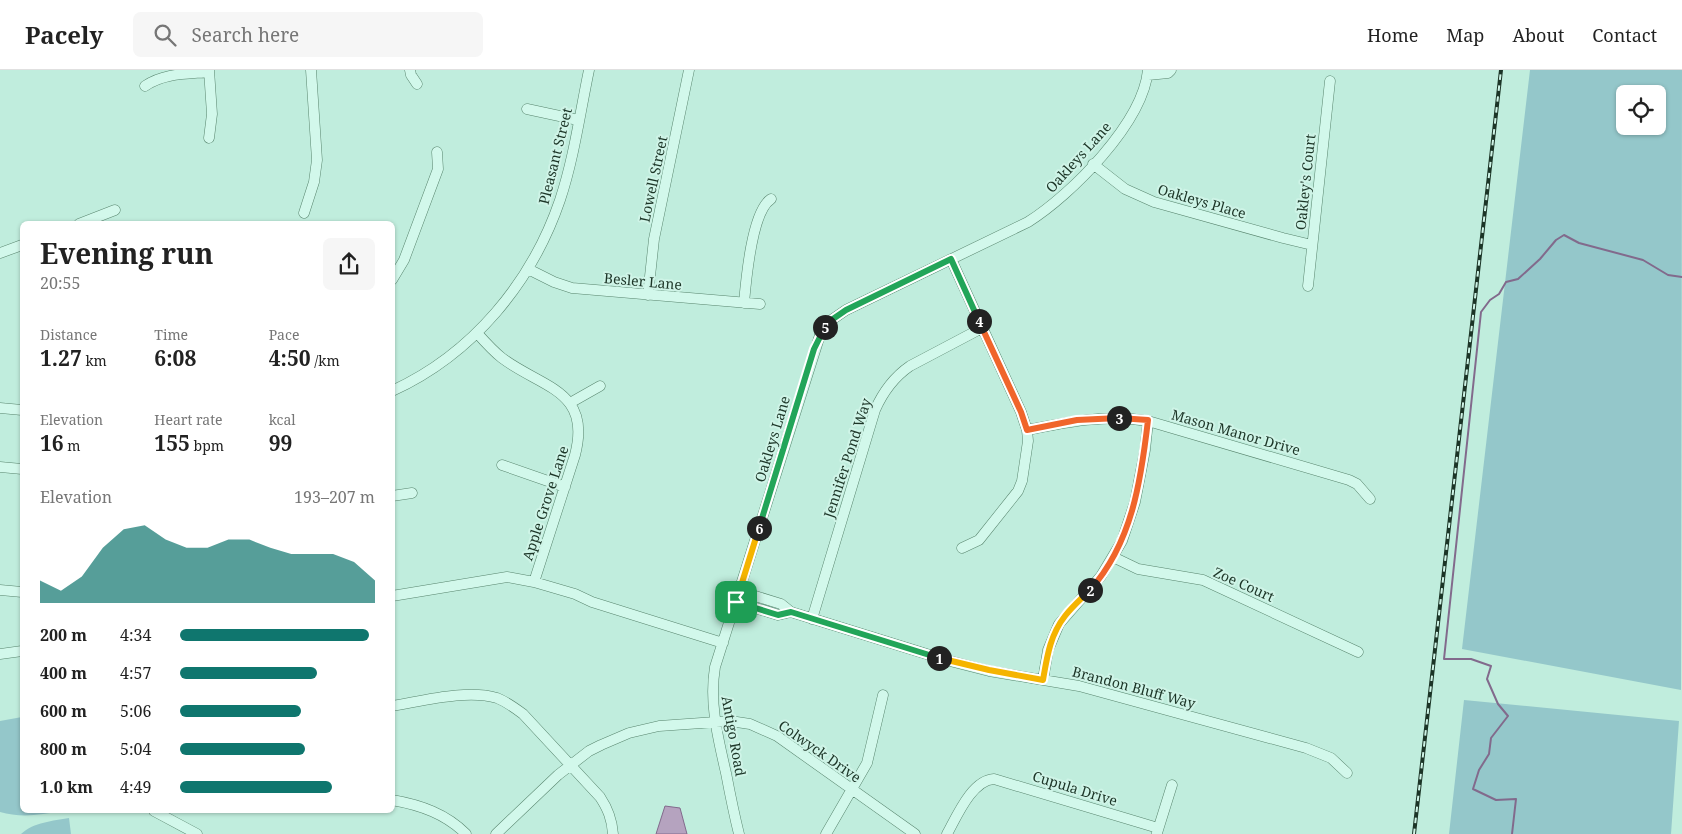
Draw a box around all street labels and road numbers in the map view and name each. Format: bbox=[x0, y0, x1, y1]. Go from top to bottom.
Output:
street label: Pleasant Street bbox=[534, 106, 576, 206]
street label: Oakleys Lane bbox=[1041, 117, 1115, 197]
street label: Oakley's Court bbox=[1291, 133, 1319, 231]
street label: Lowell Street bbox=[635, 134, 671, 224]
street label: Oakleys Place bbox=[1156, 179, 1248, 223]
street label: Besler Lane bbox=[603, 268, 683, 294]
street label: Oakleys Lane bbox=[750, 394, 794, 484]
street label: Jennifer Pond Way bbox=[818, 396, 875, 521]
street label: Mason Manor Drive bbox=[1169, 404, 1303, 460]
street label: Apple Grove Lane bbox=[517, 443, 573, 563]
street label: Zoe Court bbox=[1211, 562, 1277, 606]
street label: Brandon Bluff Way bbox=[1070, 661, 1198, 713]
street label: Antigo Road bbox=[718, 694, 750, 778]
street label: Colwyck Drive bbox=[775, 716, 865, 786]
street label: Cupula Drive bbox=[1030, 766, 1120, 810]

